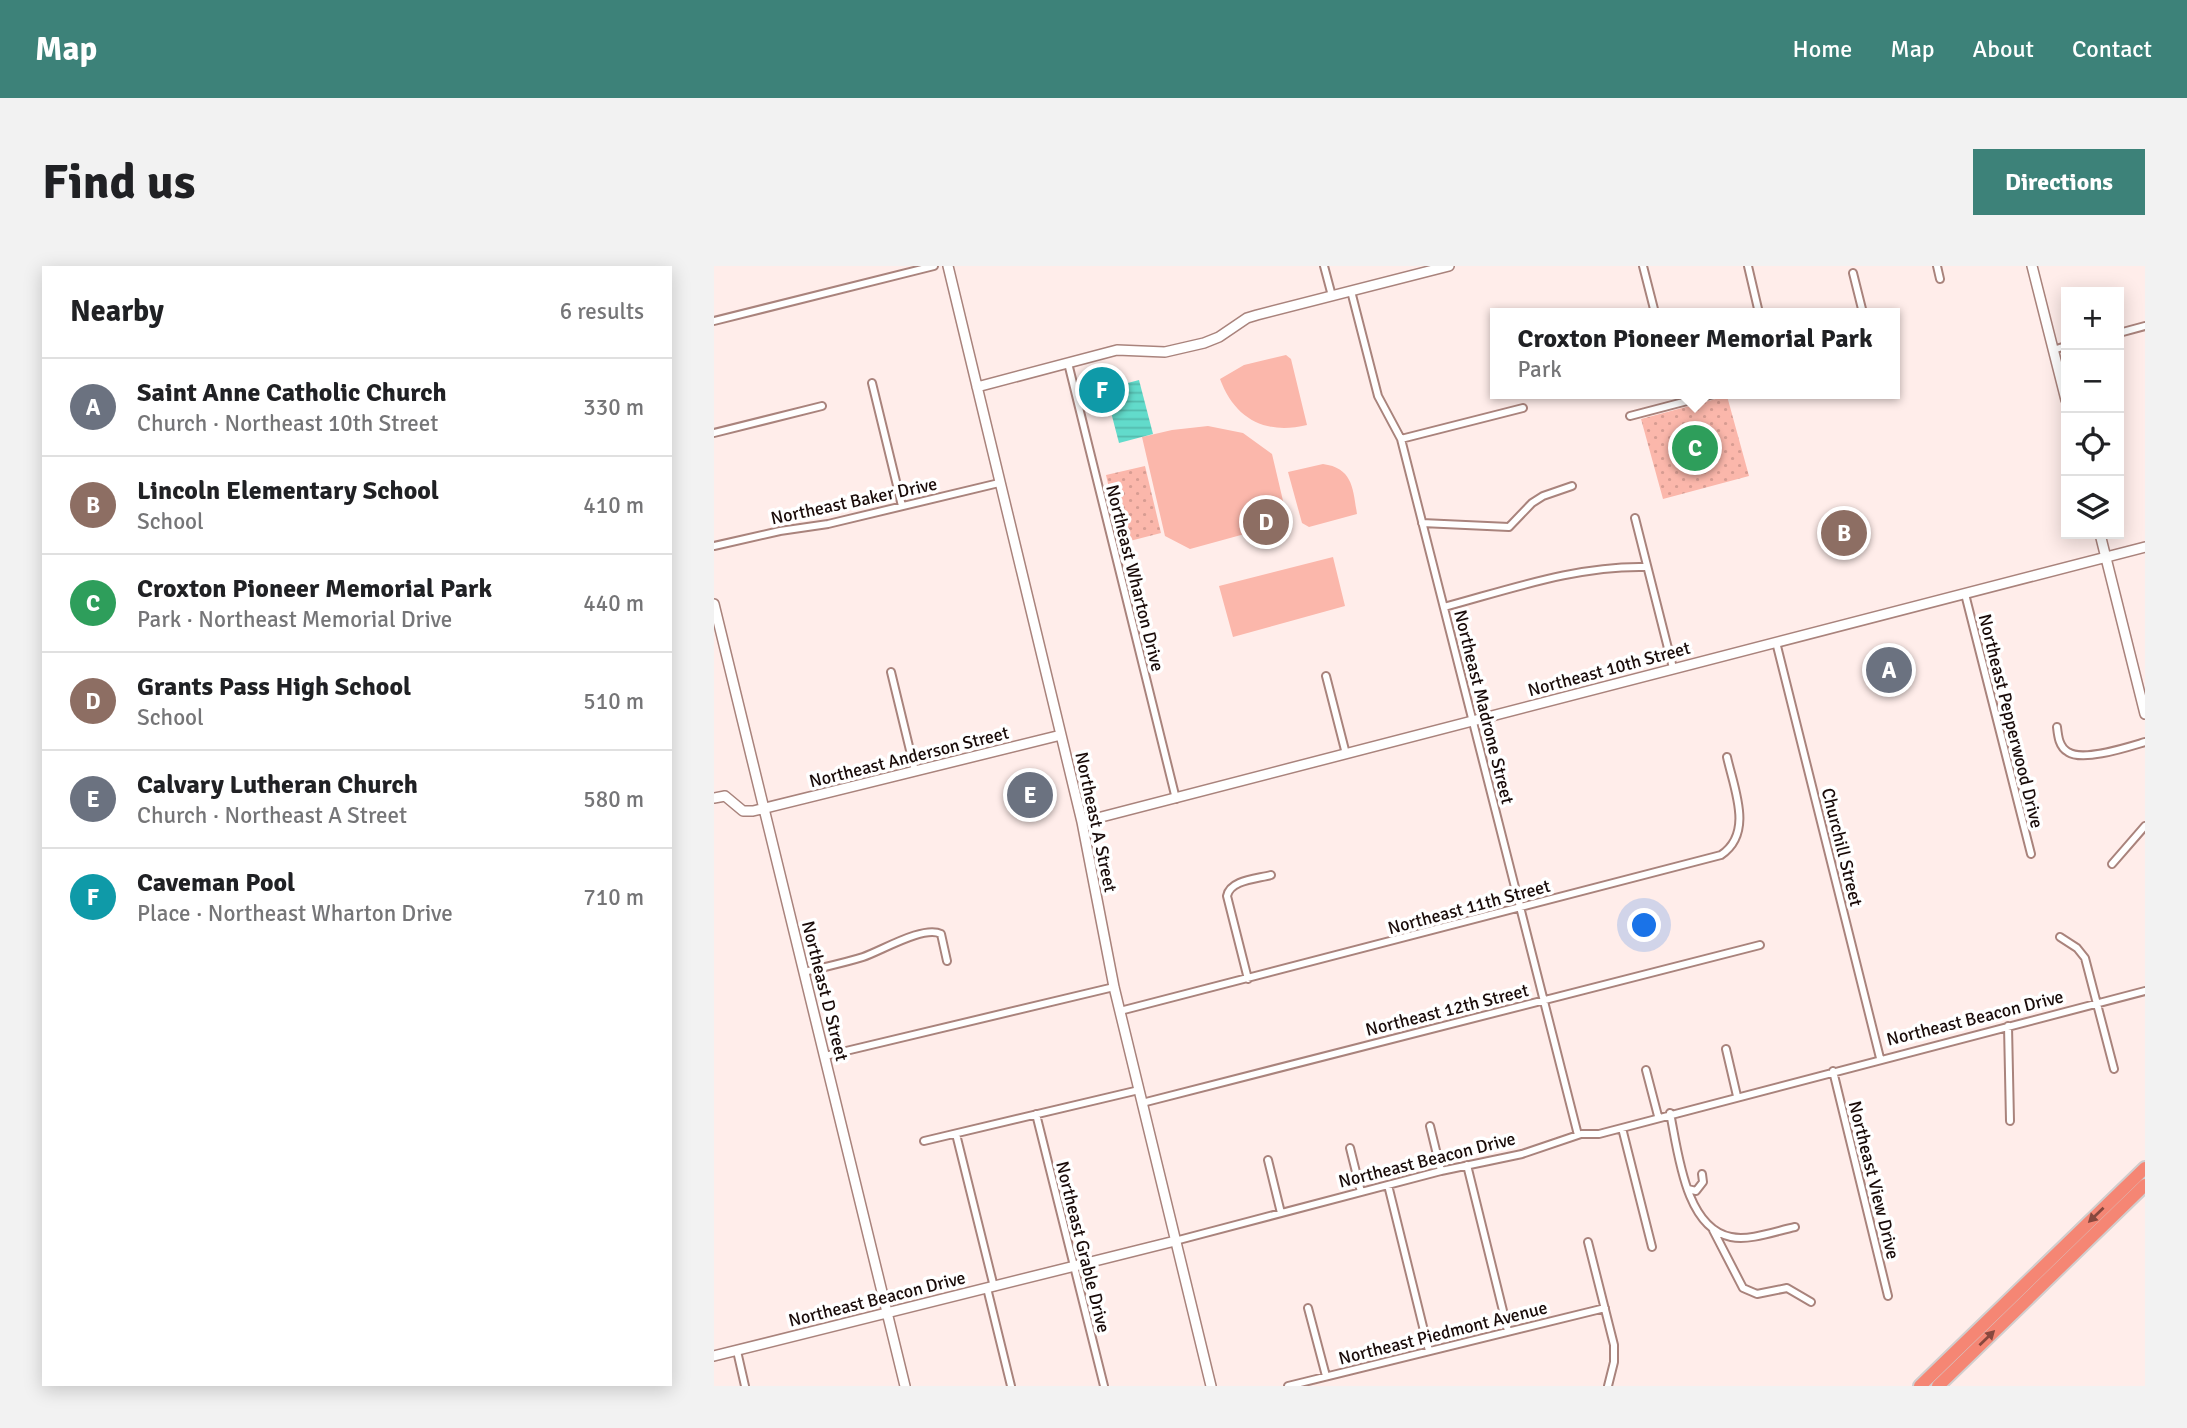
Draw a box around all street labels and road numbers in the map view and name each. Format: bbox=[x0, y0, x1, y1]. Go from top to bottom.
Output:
street label: Northeast Baker Drive bbox=[769, 473, 939, 529]
street label: Northeast Wharton Drive bbox=[1101, 482, 1169, 674]
street label: Northeast Madrone Street bbox=[1449, 608, 1519, 806]
street label: Northeast Pepperwood Drive bbox=[1974, 612, 2048, 830]
street label: Northeast 10th Street bbox=[1525, 637, 1693, 701]
street label: Northeast Anderson Street bbox=[807, 722, 1011, 792]
street label: Northeast A Street bbox=[1070, 750, 1122, 894]
street label: Churchill Street bbox=[1817, 786, 1867, 908]
street label: Northeast 11th Street bbox=[1385, 875, 1553, 939]
street label: Northeast D Street bbox=[797, 919, 853, 1063]
street label: Northeast 12th Street bbox=[1363, 979, 1531, 1041]
street label: Northeast Beacon Drive bbox=[1884, 985, 2066, 1051]
street label: Northeast View Drive bbox=[1844, 1099, 1904, 1261]
street label: Northeast Beacon Drive bbox=[1336, 1127, 1518, 1193]
street label: Northeast Grable Drive bbox=[1051, 1159, 1115, 1335]
street label: Northeast Beacon Drive bbox=[786, 1266, 968, 1332]
street label: Northeast Piedmont Avenue bbox=[1336, 1296, 1550, 1370]

